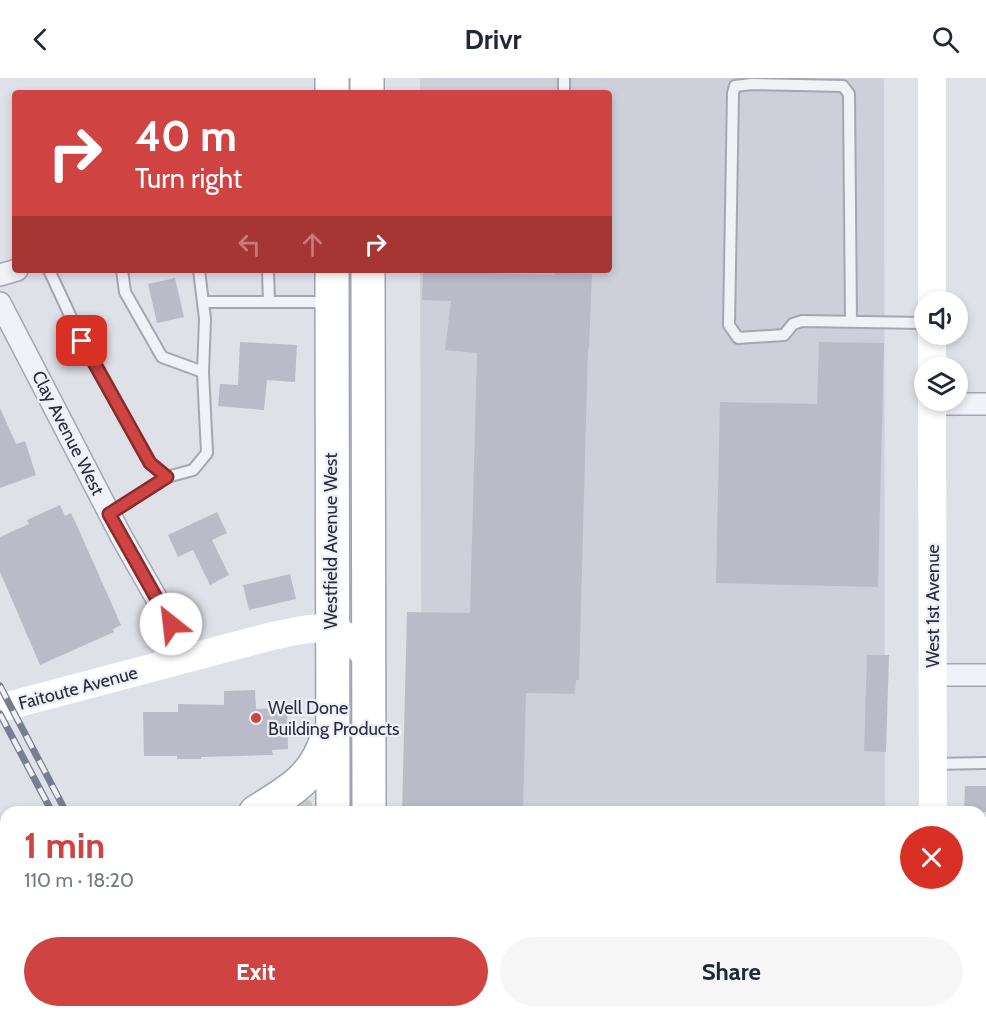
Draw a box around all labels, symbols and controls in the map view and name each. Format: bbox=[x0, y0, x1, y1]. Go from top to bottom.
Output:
icon: back bbox=[24, 23, 57, 56]
text: Drivr bbox=[465, 23, 521, 56]
icon: search bbox=[929, 23, 962, 56]
text: 40 m bbox=[135, 110, 237, 162]
icon: right bbox=[36, 114, 114, 192]
text: Turn right bbox=[135, 162, 242, 195]
icon: left bbox=[233, 228, 266, 261]
icon: ahead bbox=[296, 228, 329, 261]
icon: right bbox=[359, 228, 392, 261]
map controls bbox=[914, 291, 968, 411]
button: sound bbox=[914, 291, 968, 345]
pin bbox=[56, 315, 107, 366]
icon: arrive bbox=[65, 324, 98, 357]
button: layers bbox=[914, 357, 968, 411]
street label: Clay Avenue West bbox=[27, 367, 109, 499]
street label: Westfield Avenue West bbox=[320, 453, 342, 629]
street label: West 1st Avenue bbox=[922, 544, 944, 668]
position arrow bbox=[139, 592, 203, 656]
street label: Faitoute Avenue bbox=[16, 662, 140, 714]
place label: Well Done Building Products bbox=[268, 697, 400, 740]
marker: Well Done Building Products bbox=[249, 711, 263, 725]
text: 1 min bbox=[24, 823, 105, 867]
button: close bbox=[900, 826, 963, 889]
text: 110 m · 18:20 bbox=[24, 868, 134, 892]
button: Exit bbox=[24, 937, 488, 1006]
button: Share bbox=[500, 937, 963, 1006]

